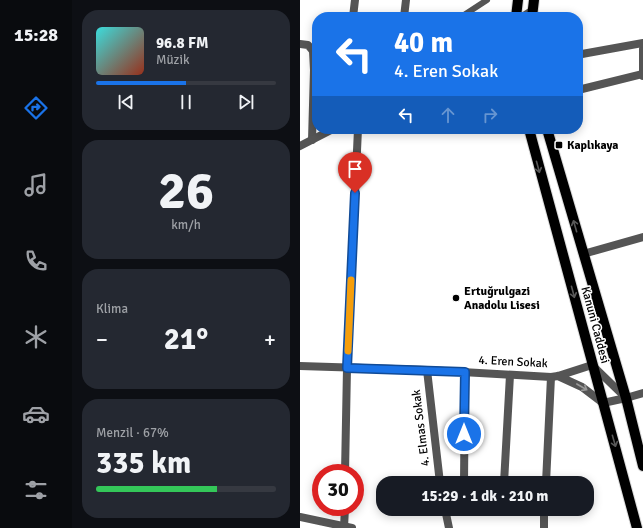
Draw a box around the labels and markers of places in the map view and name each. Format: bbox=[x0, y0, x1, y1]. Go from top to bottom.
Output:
place label: Kaplıkaya bbox=[567, 138, 619, 153]
marker: Kaplıkaya bbox=[554, 140, 564, 150]
pin bbox=[338, 152, 372, 193]
place label: Ertuğrulgazi Anadolu Lisesi bbox=[464, 284, 540, 313]
marker: Ertuğrulgazi Anadolu Lisesi bbox=[451, 293, 461, 303]

